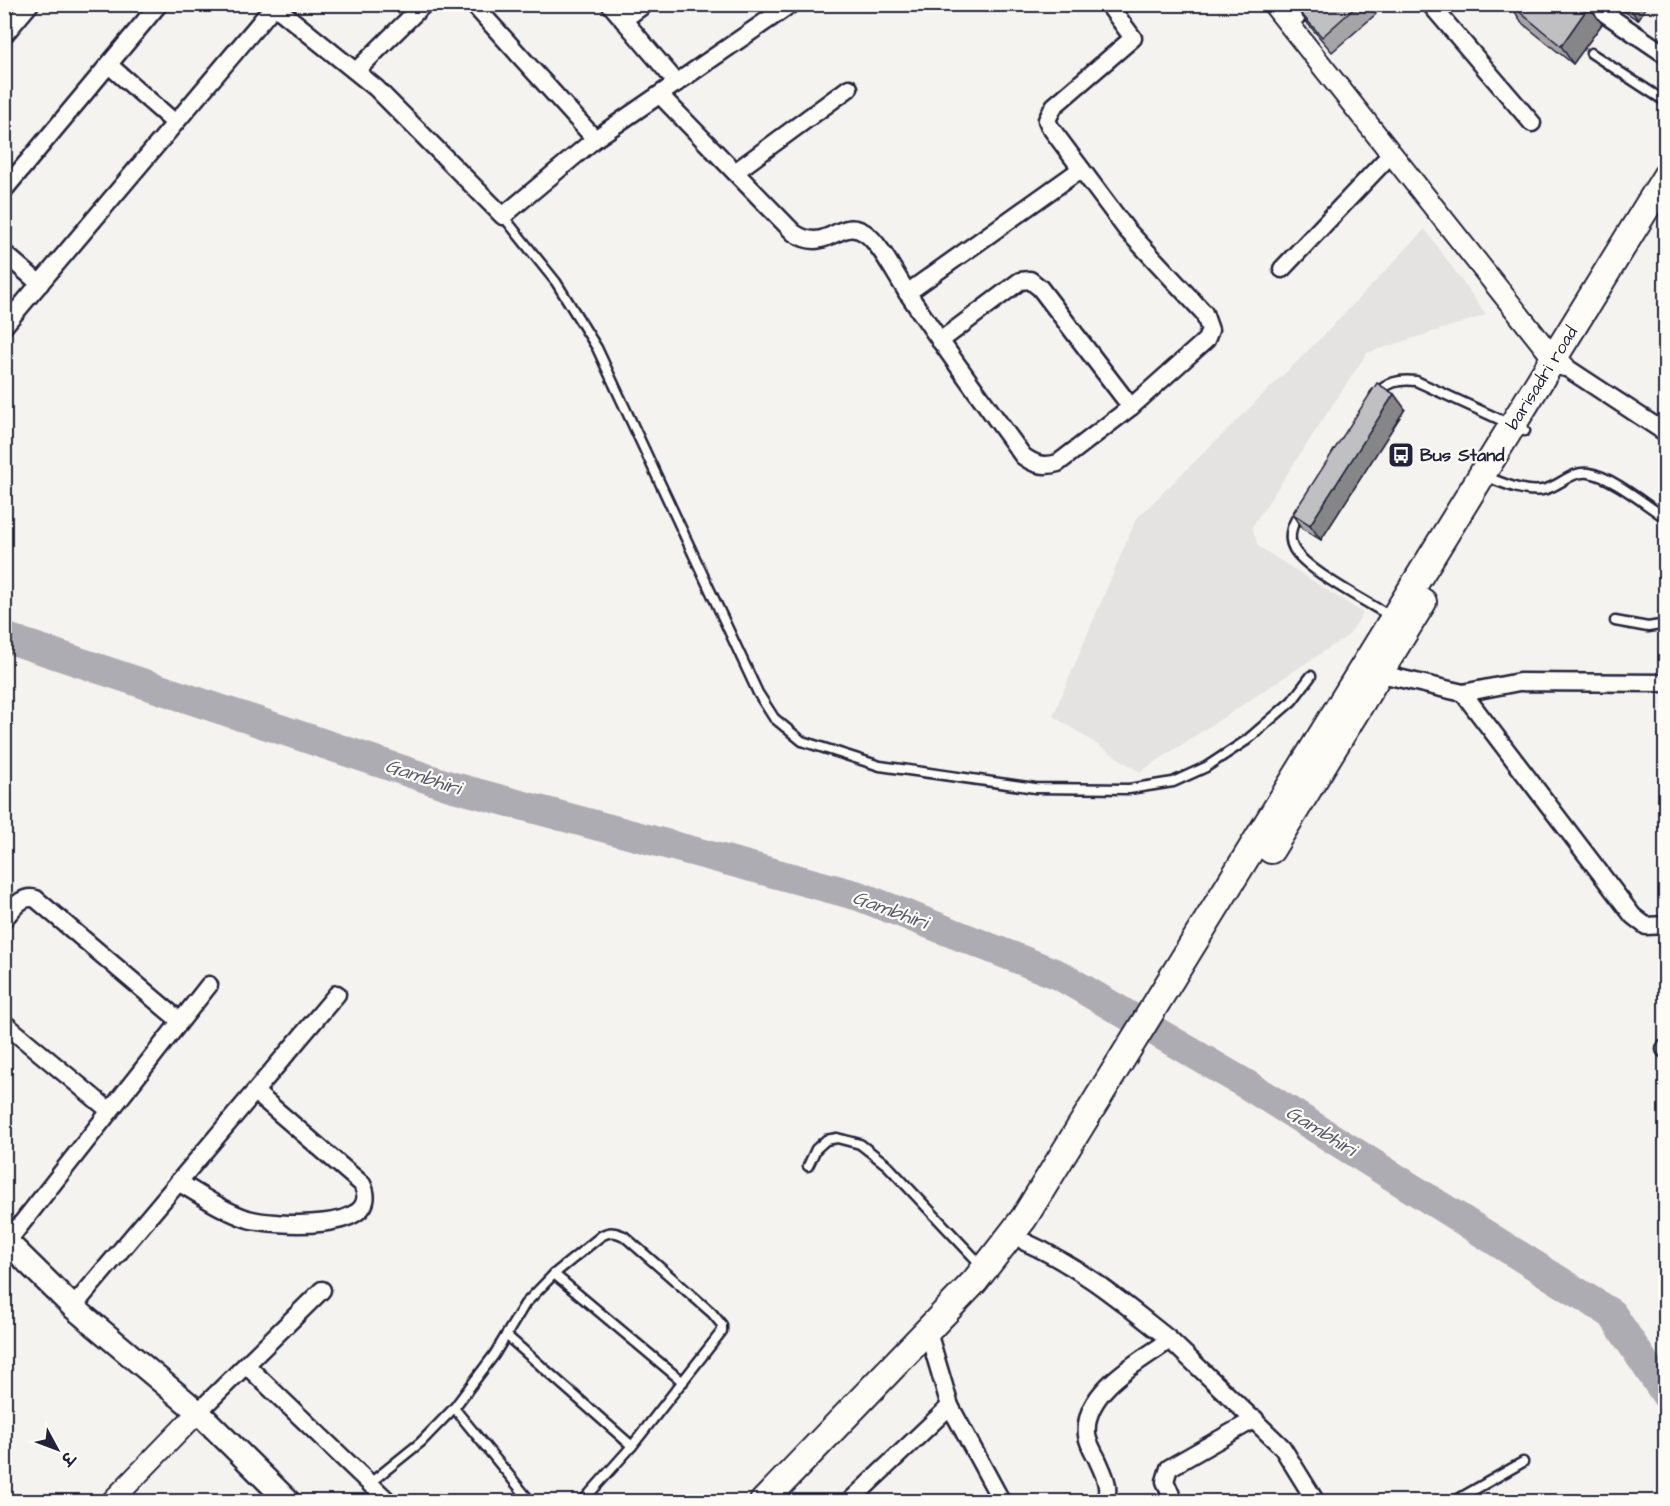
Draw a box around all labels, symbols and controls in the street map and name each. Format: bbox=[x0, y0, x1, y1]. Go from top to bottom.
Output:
street label: barisadri road bbox=[1500, 321, 1584, 435]
bus stop icon: Bus Stand bbox=[1386, 440, 1416, 470]
place label: Bus Stand bbox=[1420, 443, 1505, 468]
water label: Gambhiri bbox=[382, 752, 467, 803]
water label: Gambhiri bbox=[849, 884, 934, 937]
water label: Gambhiri bbox=[1281, 1099, 1364, 1165]
north arrow bbox=[27, 1419, 87, 1479]
text: उ bbox=[55, 1445, 81, 1470]

